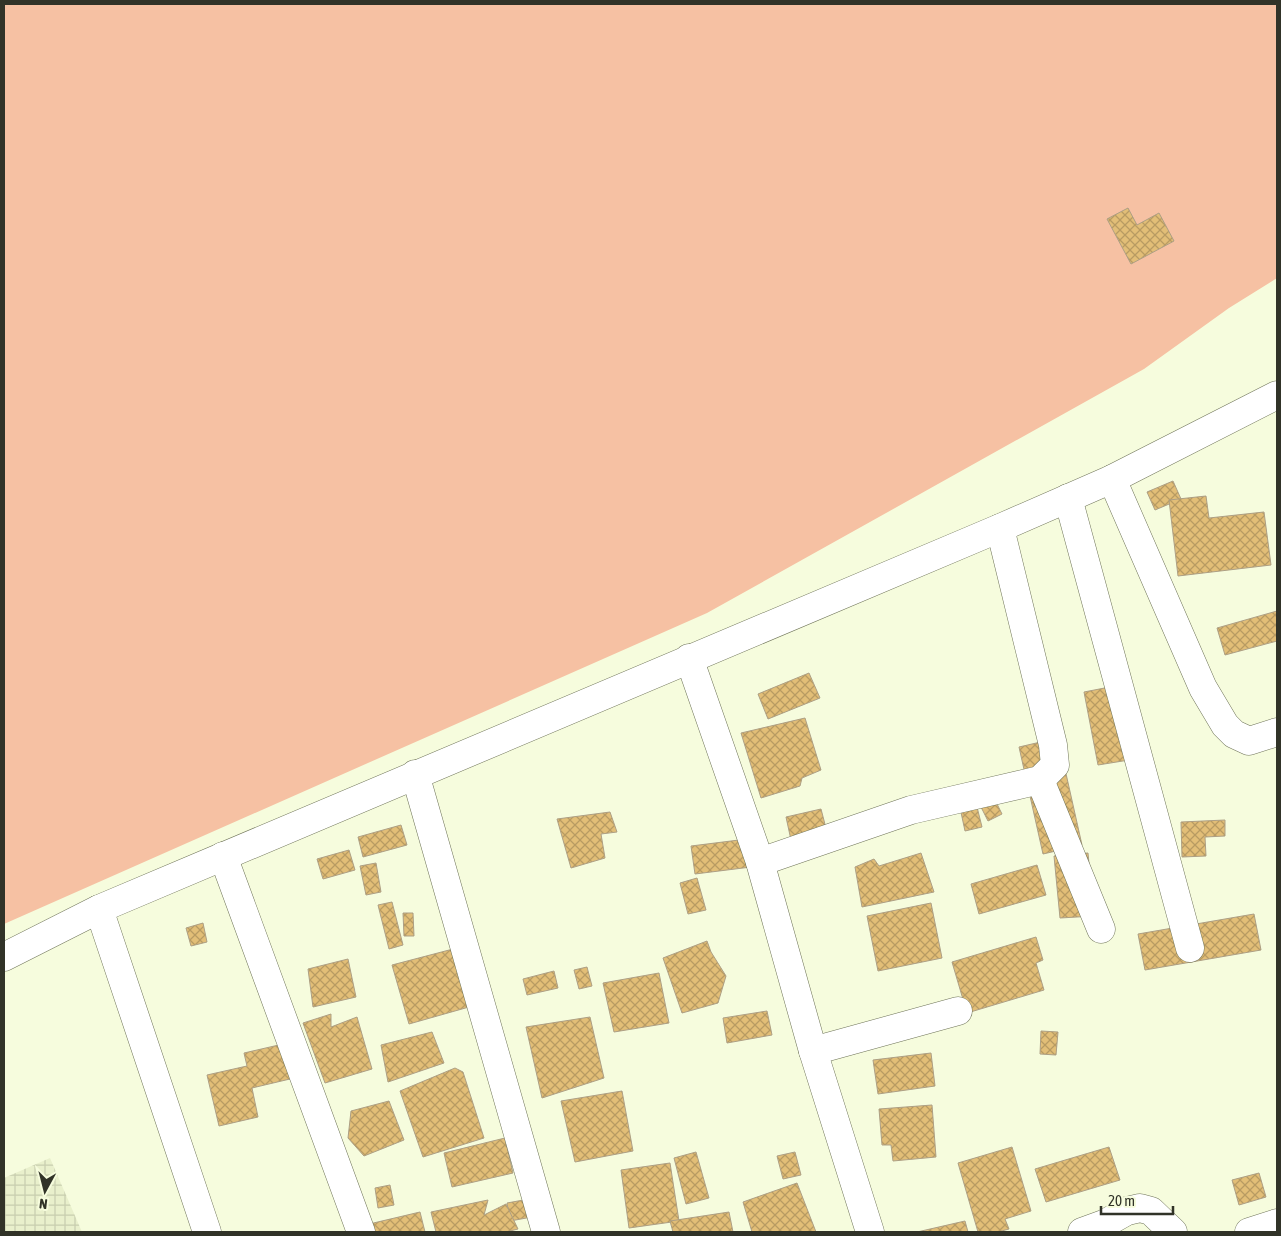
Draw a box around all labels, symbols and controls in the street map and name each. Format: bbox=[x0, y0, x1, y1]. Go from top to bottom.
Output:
north arrow bbox=[20, 1166, 70, 1216]
scale bar bbox=[1101, 1184, 1174, 1216]
text: 20 m bbox=[1108, 1192, 1135, 1209]
text: N bbox=[38, 1195, 48, 1212]

